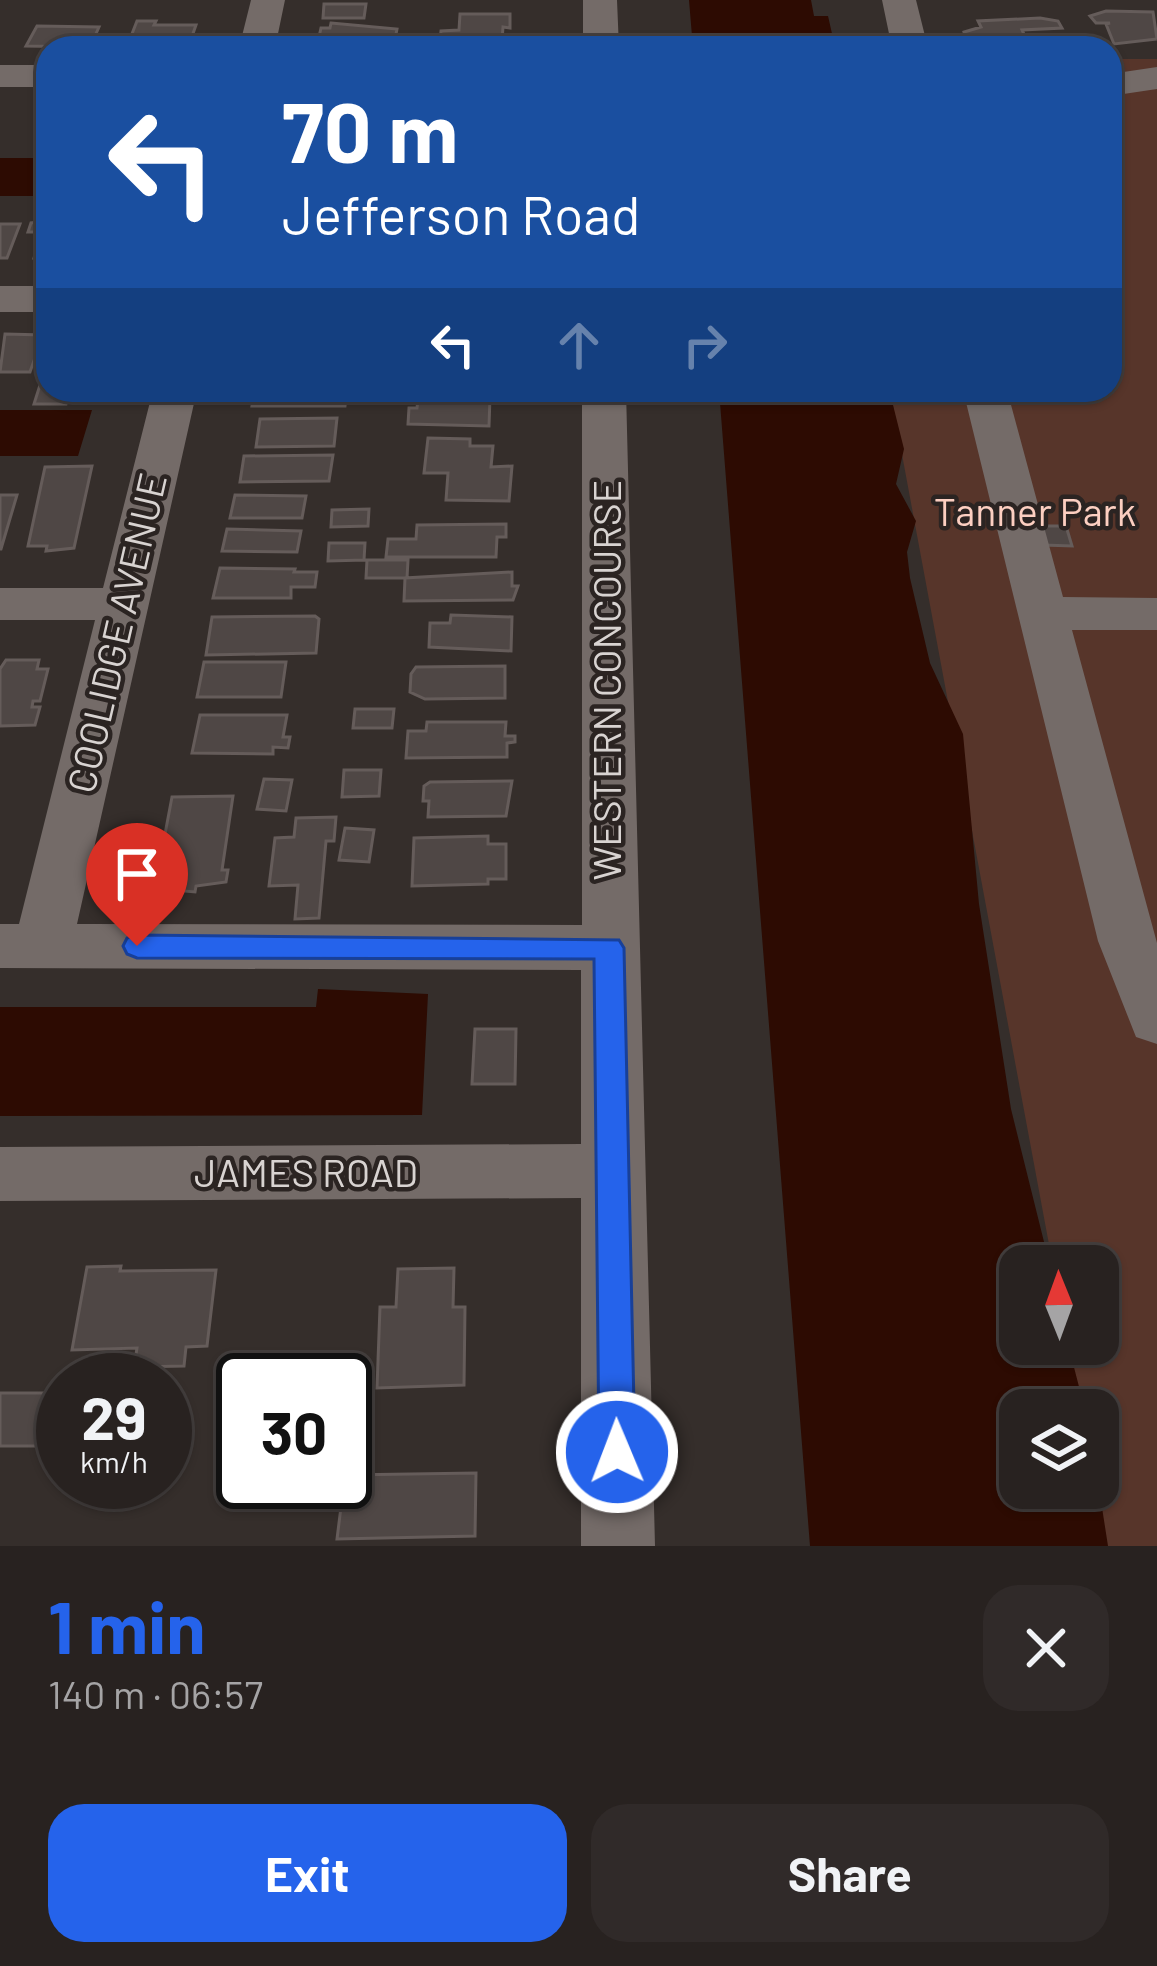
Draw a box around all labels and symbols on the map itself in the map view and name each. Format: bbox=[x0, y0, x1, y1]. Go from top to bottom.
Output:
street label: COOLIDGE AVENUE bbox=[56, 468, 175, 797]
street label: WESTERN CONCOURSE bbox=[582, 480, 629, 880]
park label: Tanner Park bbox=[934, 487, 1136, 534]
pin bbox=[86, 823, 188, 946]
street label: JAMES ROAD bbox=[194, 1148, 418, 1195]
north arrow bbox=[999, 1245, 1119, 1365]
speed limit sign: 30 bbox=[216, 1353, 372, 1509]
position arrow bbox=[554, 1389, 680, 1515]

